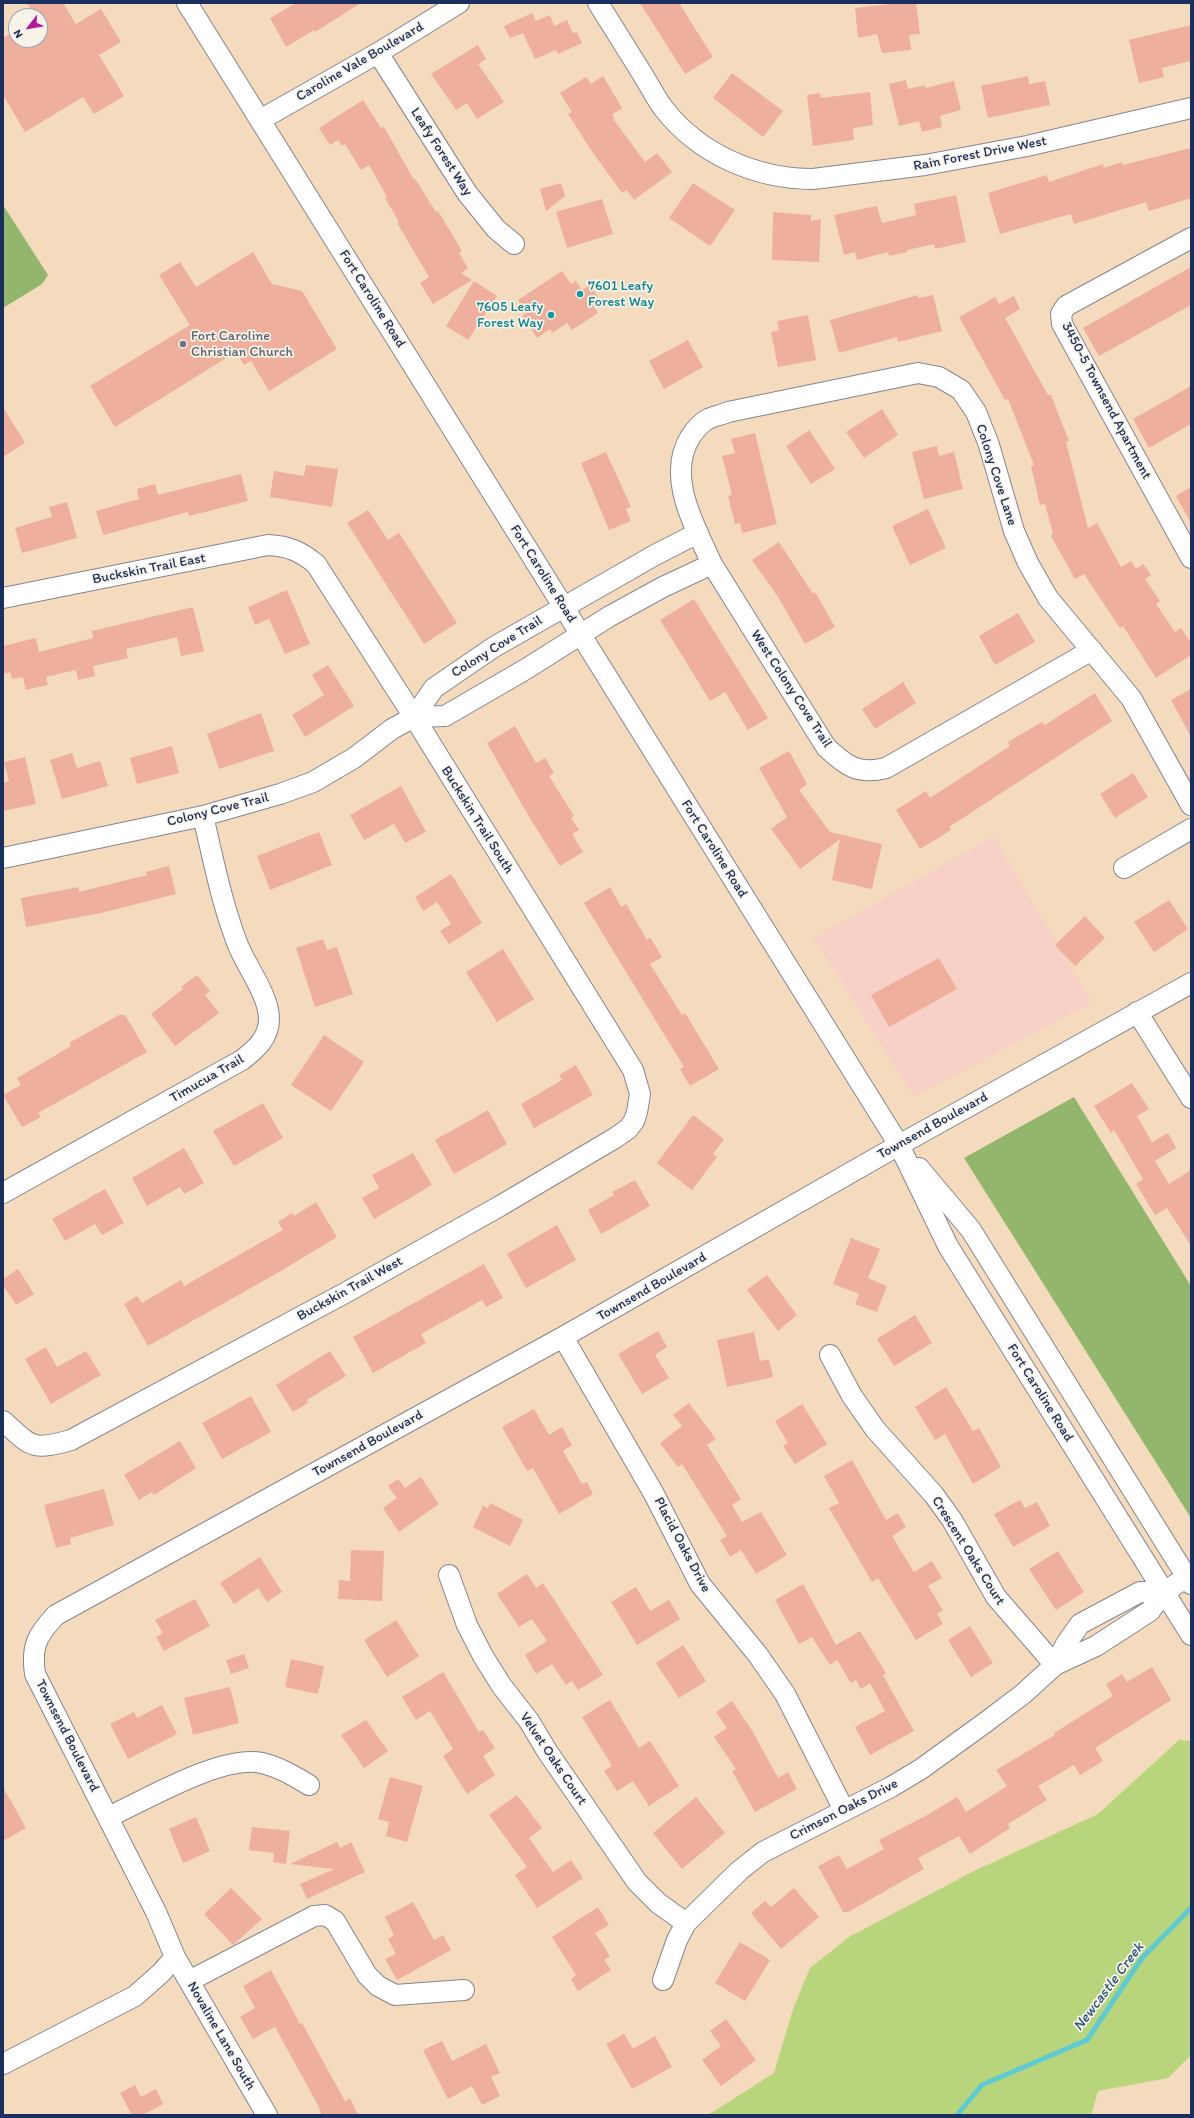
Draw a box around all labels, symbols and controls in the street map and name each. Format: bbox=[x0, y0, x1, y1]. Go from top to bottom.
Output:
north arrow bbox=[8, 8, 48, 48]
street label: Caroline Vale Boulevard bbox=[293, 19, 427, 105]
text: N bbox=[11, 27, 26, 40]
street label: Leafy Forest Way bbox=[406, 105, 476, 199]
street label: Rain Forest Drive West bbox=[912, 133, 1048, 175]
street label: Fort Caroline Road bbox=[335, 247, 409, 351]
place label: 7601 Leafy Forest Way bbox=[588, 278, 654, 310]
marker: 7601 Leafy Forest Way bbox=[575, 289, 585, 299]
place label: 7605 Leafy Forest Way bbox=[477, 299, 543, 332]
marker: 7605 Leafy Forest Way bbox=[546, 310, 556, 320]
street label: 3450-5 Townsend Apartment bbox=[1057, 320, 1155, 482]
place label: Fort Caroline Christian Church bbox=[191, 328, 293, 360]
marker: Fort Caroline Christian Church bbox=[178, 339, 188, 349]
street label: Colony Cove Lane bbox=[972, 422, 1020, 528]
street label: Fort Caroline Road bbox=[506, 522, 580, 626]
street label: Buckskin Trail East bbox=[91, 550, 207, 588]
street label: Colony Cove Trail bbox=[448, 612, 546, 682]
street label: West Colony Cove Trail bbox=[747, 627, 835, 751]
street label: Buckskin Trail South bbox=[437, 763, 517, 877]
street label: Colony Cove Trail bbox=[165, 789, 271, 831]
street label: Fort Caroline Road bbox=[677, 797, 751, 901]
street label: Timucua Trail bbox=[167, 1051, 247, 1107]
street label: Townsend Boulevard bbox=[875, 1089, 991, 1163]
street label: Townsend Boulevard bbox=[594, 1249, 710, 1325]
street label: Buckskin Trail West bbox=[294, 1253, 406, 1325]
street label: Fort Caroline Road bbox=[1003, 1341, 1077, 1445]
street label: Townsend Boulevard bbox=[310, 1407, 426, 1481]
street label: Crescent Oaks Court bbox=[928, 1493, 1008, 1609]
street label: Placid Oaks Drive bbox=[650, 1495, 714, 1595]
street label: Townsend Boulevard bbox=[31, 1677, 103, 1795]
street label: Velvet Oaks Court bbox=[516, 1709, 590, 1809]
street label: Crimson Oaks Drive bbox=[787, 1775, 901, 1845]
water label: Newcastle Creek bbox=[1070, 1939, 1148, 2035]
street label: Novaline Lane South bbox=[183, 1979, 259, 2093]

